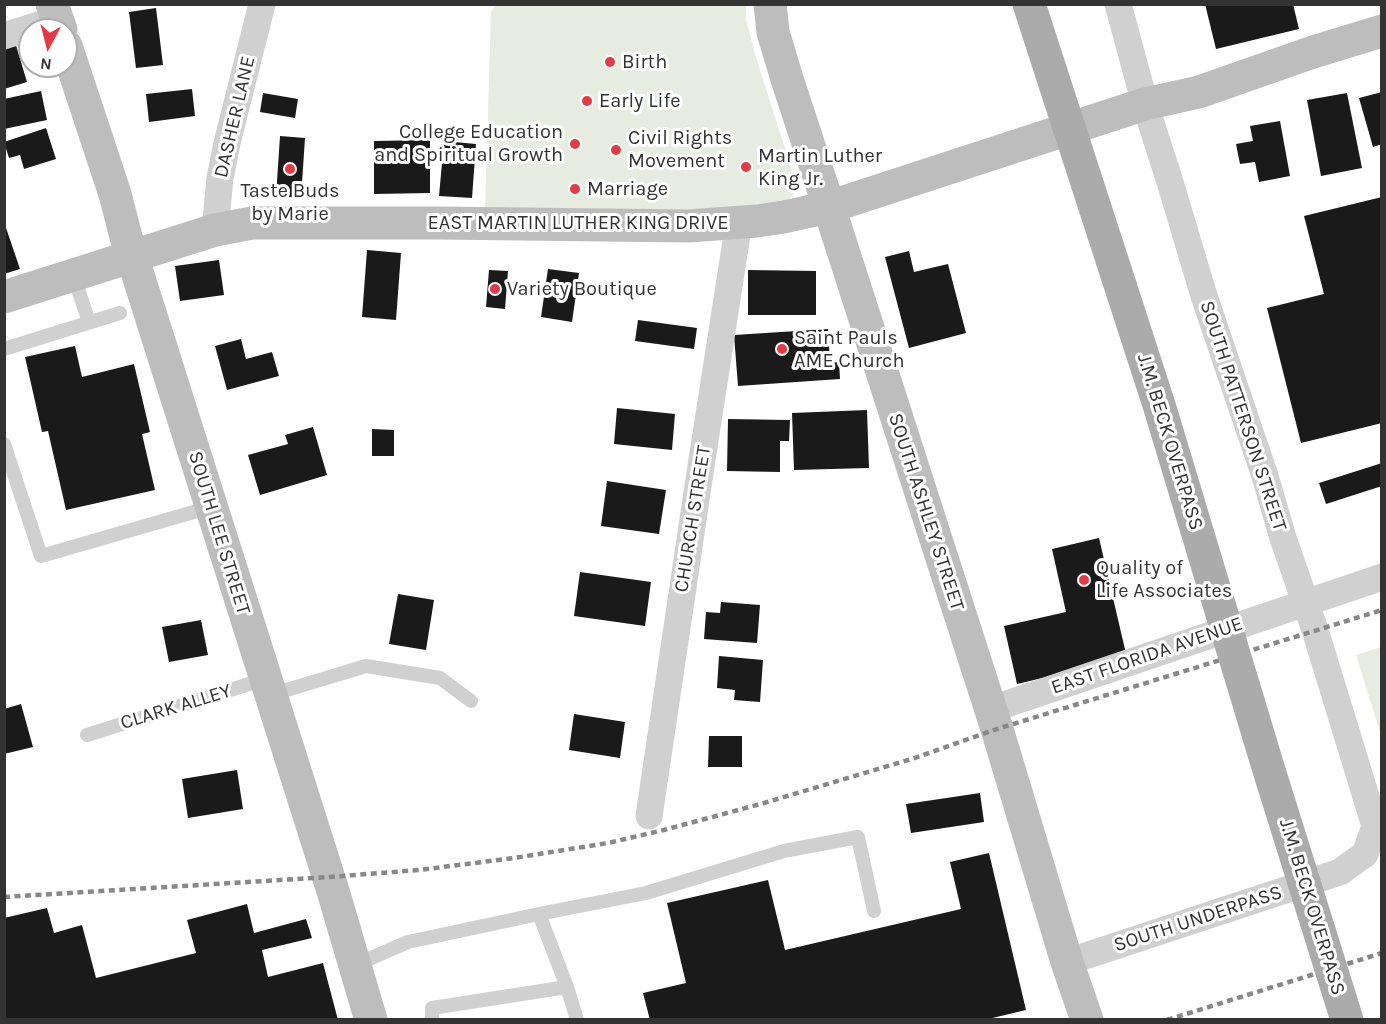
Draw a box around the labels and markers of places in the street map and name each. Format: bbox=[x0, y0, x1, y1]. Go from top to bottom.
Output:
place label: Birth bbox=[622, 50, 667, 74]
marker: Birth bbox=[603, 55, 617, 69]
place label: Early Life bbox=[599, 89, 681, 113]
marker: Early Life bbox=[580, 94, 594, 108]
place label: College Education and Spiritual Growth bbox=[374, 120, 563, 167]
place label: Civil Rights Movement bbox=[628, 126, 732, 173]
marker: College Education and Spiritual Growth bbox=[568, 137, 582, 151]
marker: Civil Rights Movement bbox=[609, 143, 623, 157]
place label: Martin Luther King Jr. bbox=[758, 144, 882, 191]
marker: Martin Luther King Jr. bbox=[739, 160, 753, 174]
marker: Taste Buds by Marie bbox=[283, 162, 297, 176]
place label: Marriage bbox=[587, 177, 668, 201]
place label: Taste Buds by Marie bbox=[240, 179, 340, 226]
marker: Marriage bbox=[568, 182, 582, 196]
place label: Variety Boutique bbox=[507, 277, 657, 301]
marker: Variety Boutique bbox=[488, 282, 502, 296]
place label: Saint Pauls AME Church bbox=[794, 326, 904, 373]
marker: Saint Pauls AME Church bbox=[775, 342, 789, 356]
place label: Quality of Life Associates bbox=[1096, 556, 1232, 603]
marker: Quality of Life Associates bbox=[1077, 573, 1091, 587]

